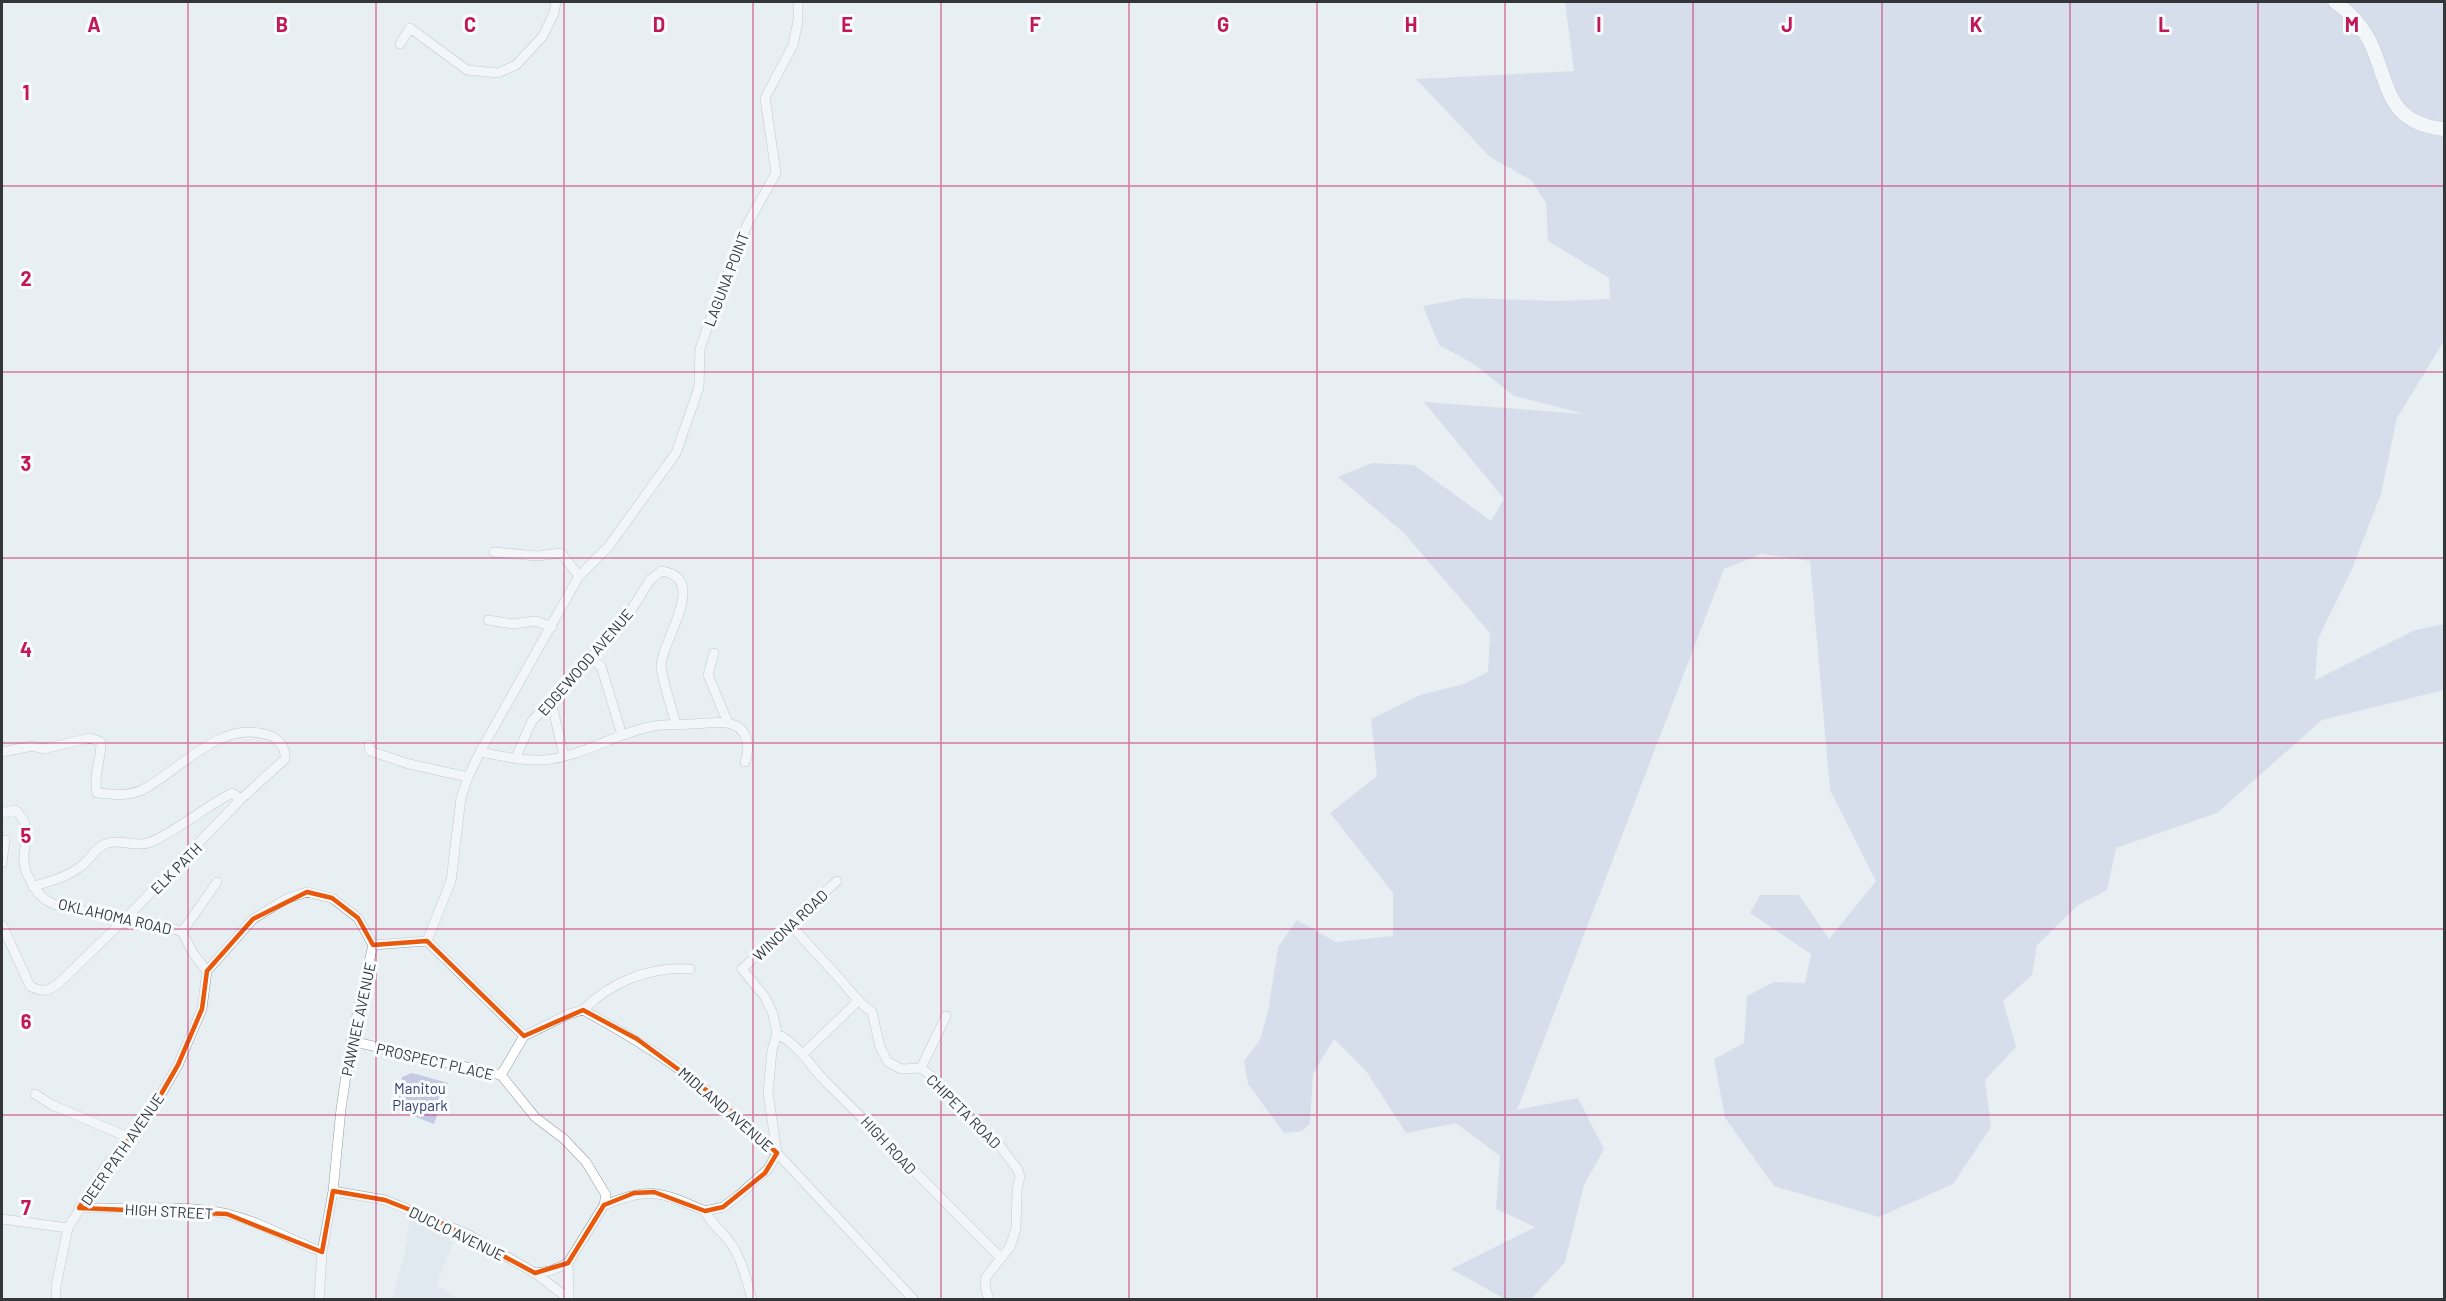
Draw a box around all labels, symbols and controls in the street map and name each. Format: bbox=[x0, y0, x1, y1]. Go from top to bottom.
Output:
text: A bbox=[87, 12, 101, 36]
text: B bbox=[276, 12, 288, 36]
text: C bbox=[464, 12, 476, 36]
text: D bbox=[653, 12, 665, 36]
text: E bbox=[841, 12, 853, 36]
text: F bbox=[1029, 12, 1041, 36]
text: G bbox=[1217, 12, 1229, 36]
text: H bbox=[1405, 12, 1417, 36]
text: I bbox=[1596, 12, 1602, 36]
text: J bbox=[1781, 12, 1793, 36]
text: K bbox=[1970, 12, 1983, 36]
text: L bbox=[2158, 12, 2170, 36]
text: M bbox=[2345, 12, 2359, 36]
text: 1 bbox=[22, 80, 30, 104]
street label: LAGUNA POINT bbox=[700, 229, 752, 329]
text: 2 bbox=[20, 266, 32, 290]
text: 3 bbox=[21, 451, 31, 475]
street label: EDGEWOOD AVENUE bbox=[534, 605, 636, 719]
text: 4 bbox=[20, 637, 32, 661]
text: 5 bbox=[21, 823, 32, 847]
street label: ELK PATH bbox=[147, 839, 205, 897]
street label: WINONA ROAD bbox=[749, 886, 831, 964]
street label: OKLAHOMA ROAD bbox=[57, 894, 173, 938]
street label: PAWNEE AVENUE bbox=[337, 960, 379, 1078]
text: 6 bbox=[21, 1009, 32, 1033]
street label: PROSPECT PLACE bbox=[375, 1039, 495, 1083]
street label: MIDLAND AVENUE bbox=[675, 1063, 777, 1155]
street label: CHIPETA ROAD bbox=[923, 1070, 1005, 1152]
park label: Manitou Playpark bbox=[392, 1079, 448, 1114]
street label: DEER PATH AVENUE bbox=[77, 1090, 167, 1208]
street label: HIGH ROAD bbox=[858, 1112, 920, 1178]
text: 7 bbox=[21, 1195, 31, 1219]
street label: HIGH STREET bbox=[124, 1200, 214, 1222]
street label: DUCLO AVENUE bbox=[406, 1202, 508, 1264]

